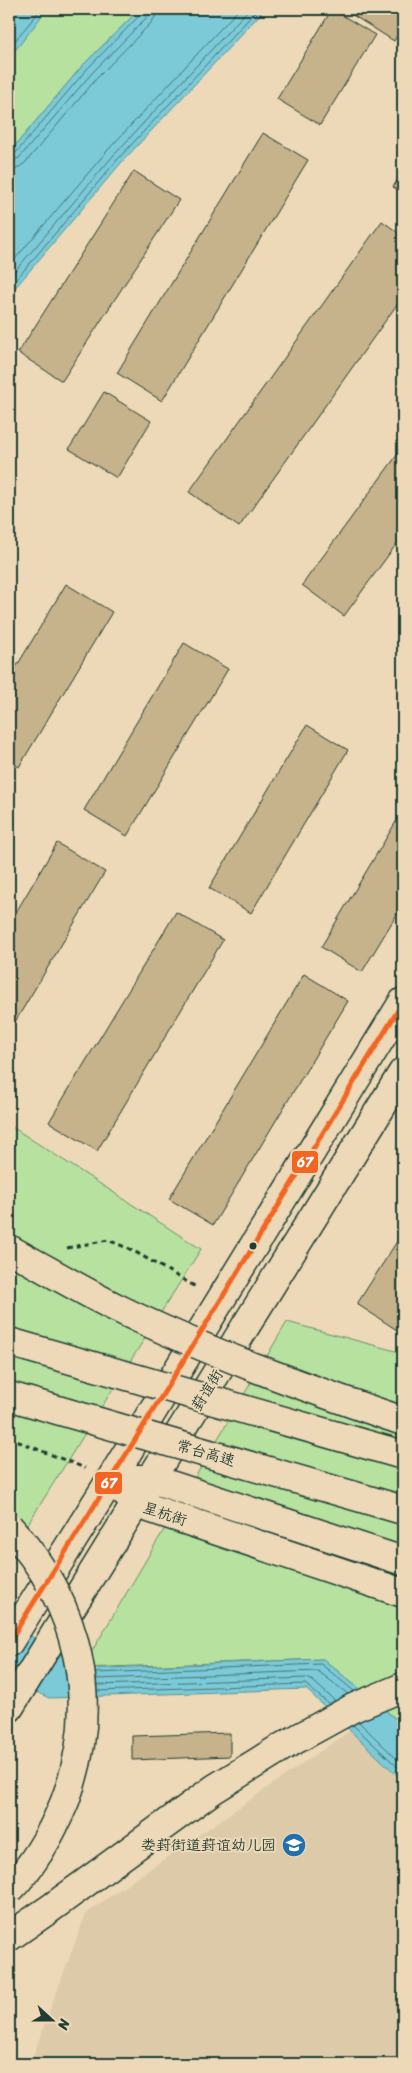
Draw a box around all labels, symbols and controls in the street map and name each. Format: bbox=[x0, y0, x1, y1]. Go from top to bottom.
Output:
line badge: 67 bbox=[291, 1150, 319, 1174]
text: 67 bbox=[296, 1150, 314, 1175]
unlabelled marker bbox=[248, 1241, 258, 1251]
street label: 葑谊街 bbox=[184, 1364, 230, 1416]
street label: 常台高速 bbox=[174, 1432, 238, 1474]
line badge: 67 bbox=[94, 1471, 123, 1495]
text: 67 bbox=[100, 1471, 118, 1496]
street label: 星杭街 bbox=[140, 1495, 190, 1533]
place label: 娄葑街道葑谊幼儿园 bbox=[141, 1832, 276, 1858]
school or university icon: 娄葑街道葑谊幼儿园 bbox=[281, 1832, 307, 1858]
north arrow bbox=[28, 1996, 78, 2046]
text: N bbox=[50, 2015, 77, 2034]

